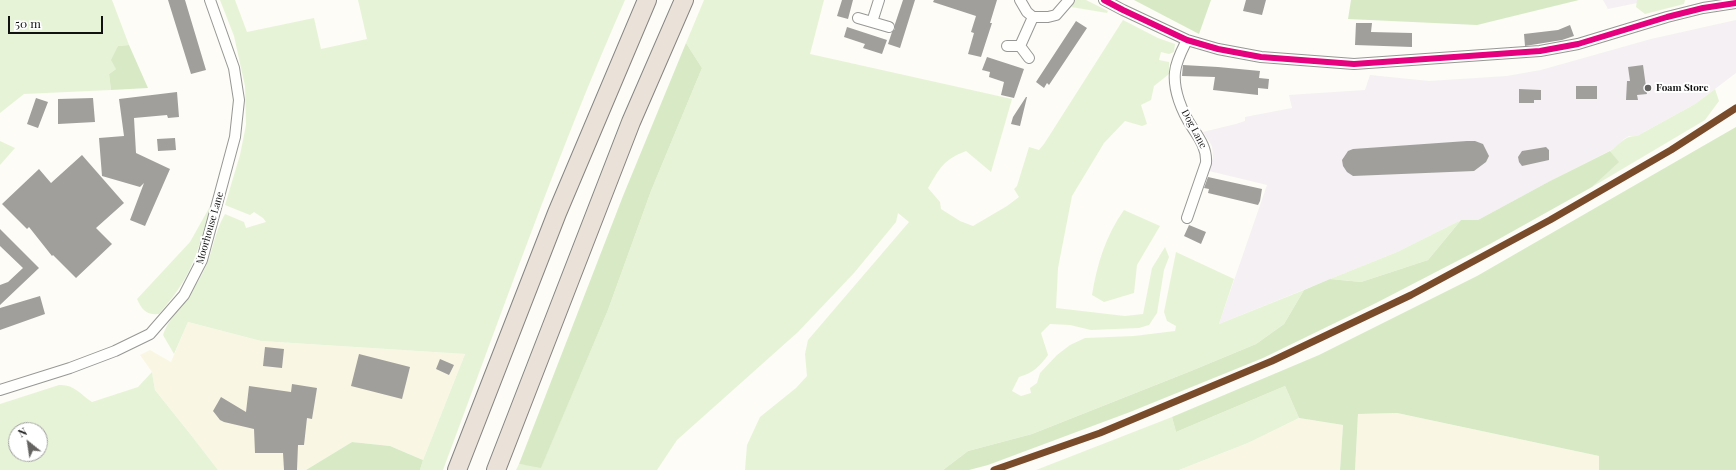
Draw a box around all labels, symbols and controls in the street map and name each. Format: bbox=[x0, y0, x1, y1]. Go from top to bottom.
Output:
scale bar bbox=[10, 8, 105, 34]
text: 50 m bbox=[15, 15, 41, 31]
place label: Foam Store bbox=[1656, 82, 1708, 94]
marker: Foam Store bbox=[1643, 83, 1653, 93]
street label: Dog Lane bbox=[1179, 107, 1209, 151]
street label: Moorhouse Lane bbox=[194, 190, 226, 266]
north arrow bbox=[8, 422, 48, 462]
text: N bbox=[15, 424, 29, 441]

